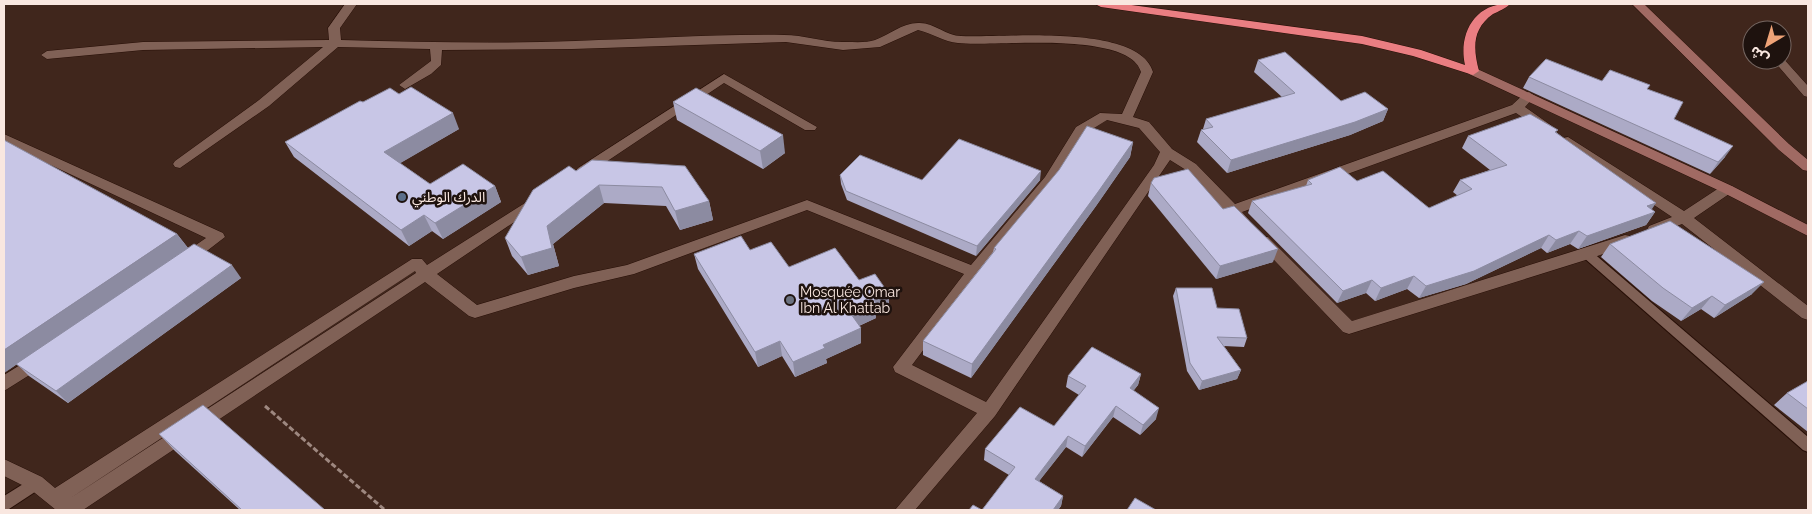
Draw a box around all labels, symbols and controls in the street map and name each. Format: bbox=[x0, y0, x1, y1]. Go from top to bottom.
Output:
north arrow bbox=[1742, 20, 1792, 70]
text: ش bbox=[1747, 43, 1771, 67]
place label: الدرك الوطني bbox=[412, 189, 485, 208]
marker: الدرك الوطني bbox=[396, 191, 408, 203]
place label: Mosquée Omar Ibn Al Khattab bbox=[800, 284, 900, 316]
marker: Mosquée Omar Ibn Al Khattab bbox=[784, 294, 796, 306]

